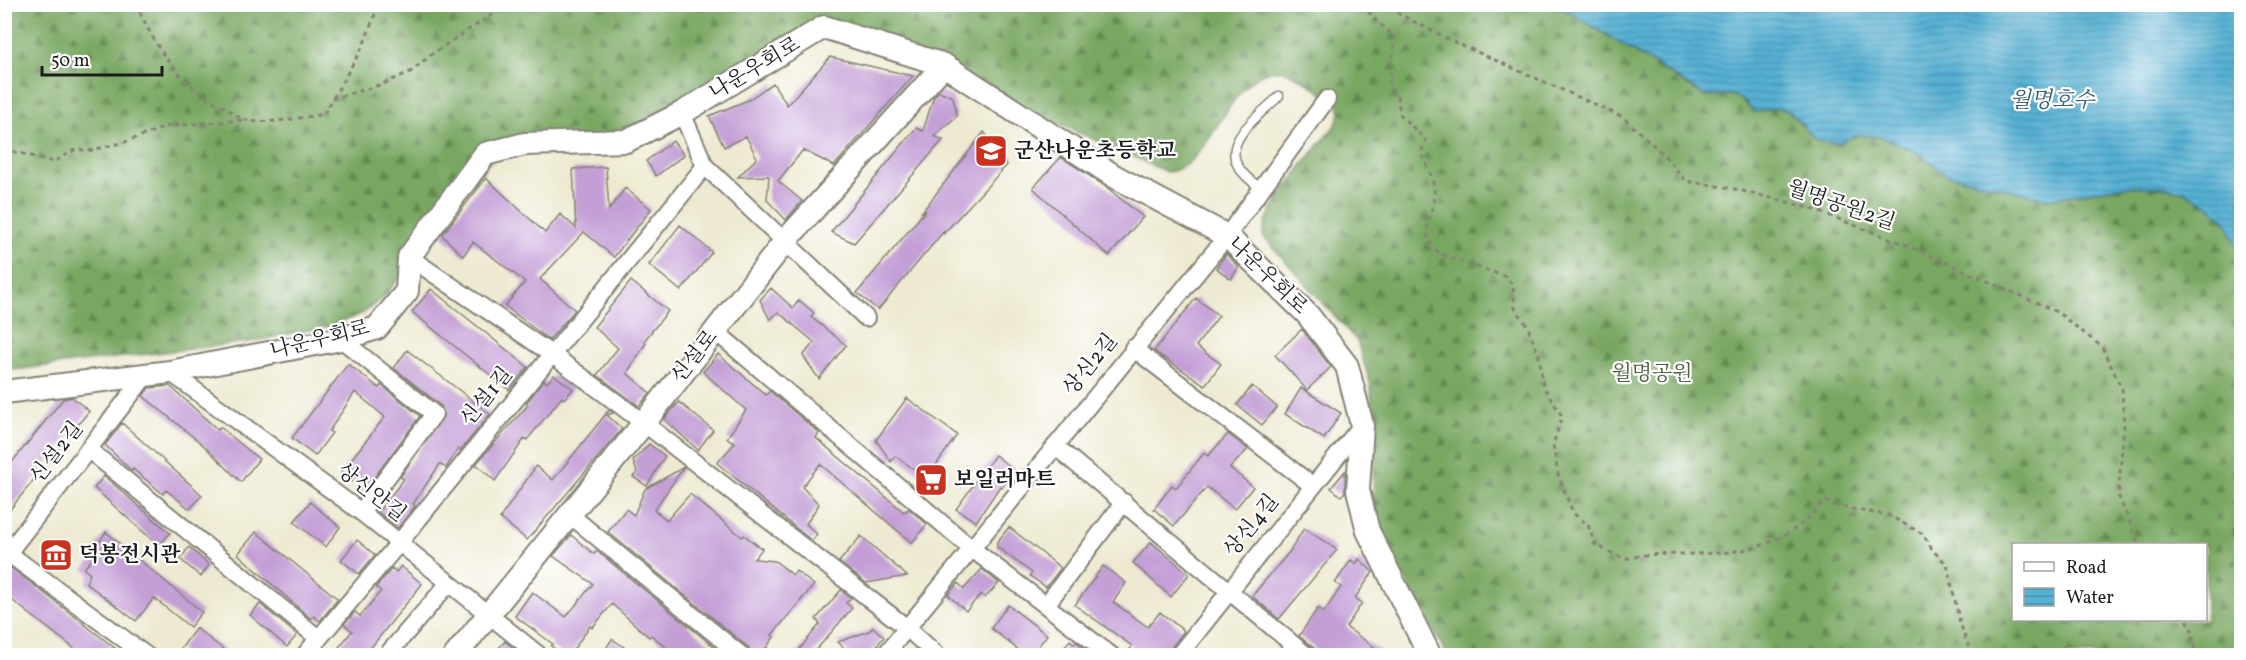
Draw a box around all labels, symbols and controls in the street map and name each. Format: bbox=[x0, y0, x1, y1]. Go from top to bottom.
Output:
street label: 나운우회로 bbox=[704, 30, 806, 108]
scale bar bbox=[42, 39, 162, 77]
text: 50 m bbox=[51, 49, 90, 74]
water label: 월명호수 bbox=[2009, 86, 2096, 117]
school or university icon: 군산나운초등학교 bbox=[973, 133, 1009, 169]
place label: 군산나운초등학교 bbox=[1014, 137, 1176, 166]
street label: 월명공원2길 bbox=[1783, 174, 1899, 238]
street label: 나운우회로 bbox=[1220, 230, 1314, 322]
street label: 나운우회로 bbox=[267, 314, 373, 366]
street label: 신설로 bbox=[665, 324, 725, 390]
street label: 상신2길 bbox=[1057, 328, 1125, 402]
park label: 월명공원 bbox=[1611, 360, 1693, 389]
street label: 신설1길 bbox=[454, 361, 520, 433]
street label: 신설2길 bbox=[23, 416, 91, 490]
street label: 상신안길 bbox=[330, 457, 412, 529]
supermarket icon: 보일러마트 bbox=[913, 462, 949, 498]
place label: 보일러마트 bbox=[954, 466, 1055, 495]
street label: 상신4길 bbox=[1218, 488, 1286, 564]
museum icon: 덕봉전시관 bbox=[38, 537, 74, 573]
place label: 덕봉전시관 bbox=[79, 541, 181, 570]
legend bbox=[2012, 543, 2207, 621]
text: Road bbox=[2066, 556, 2107, 581]
text: Water bbox=[2066, 586, 2114, 611]

